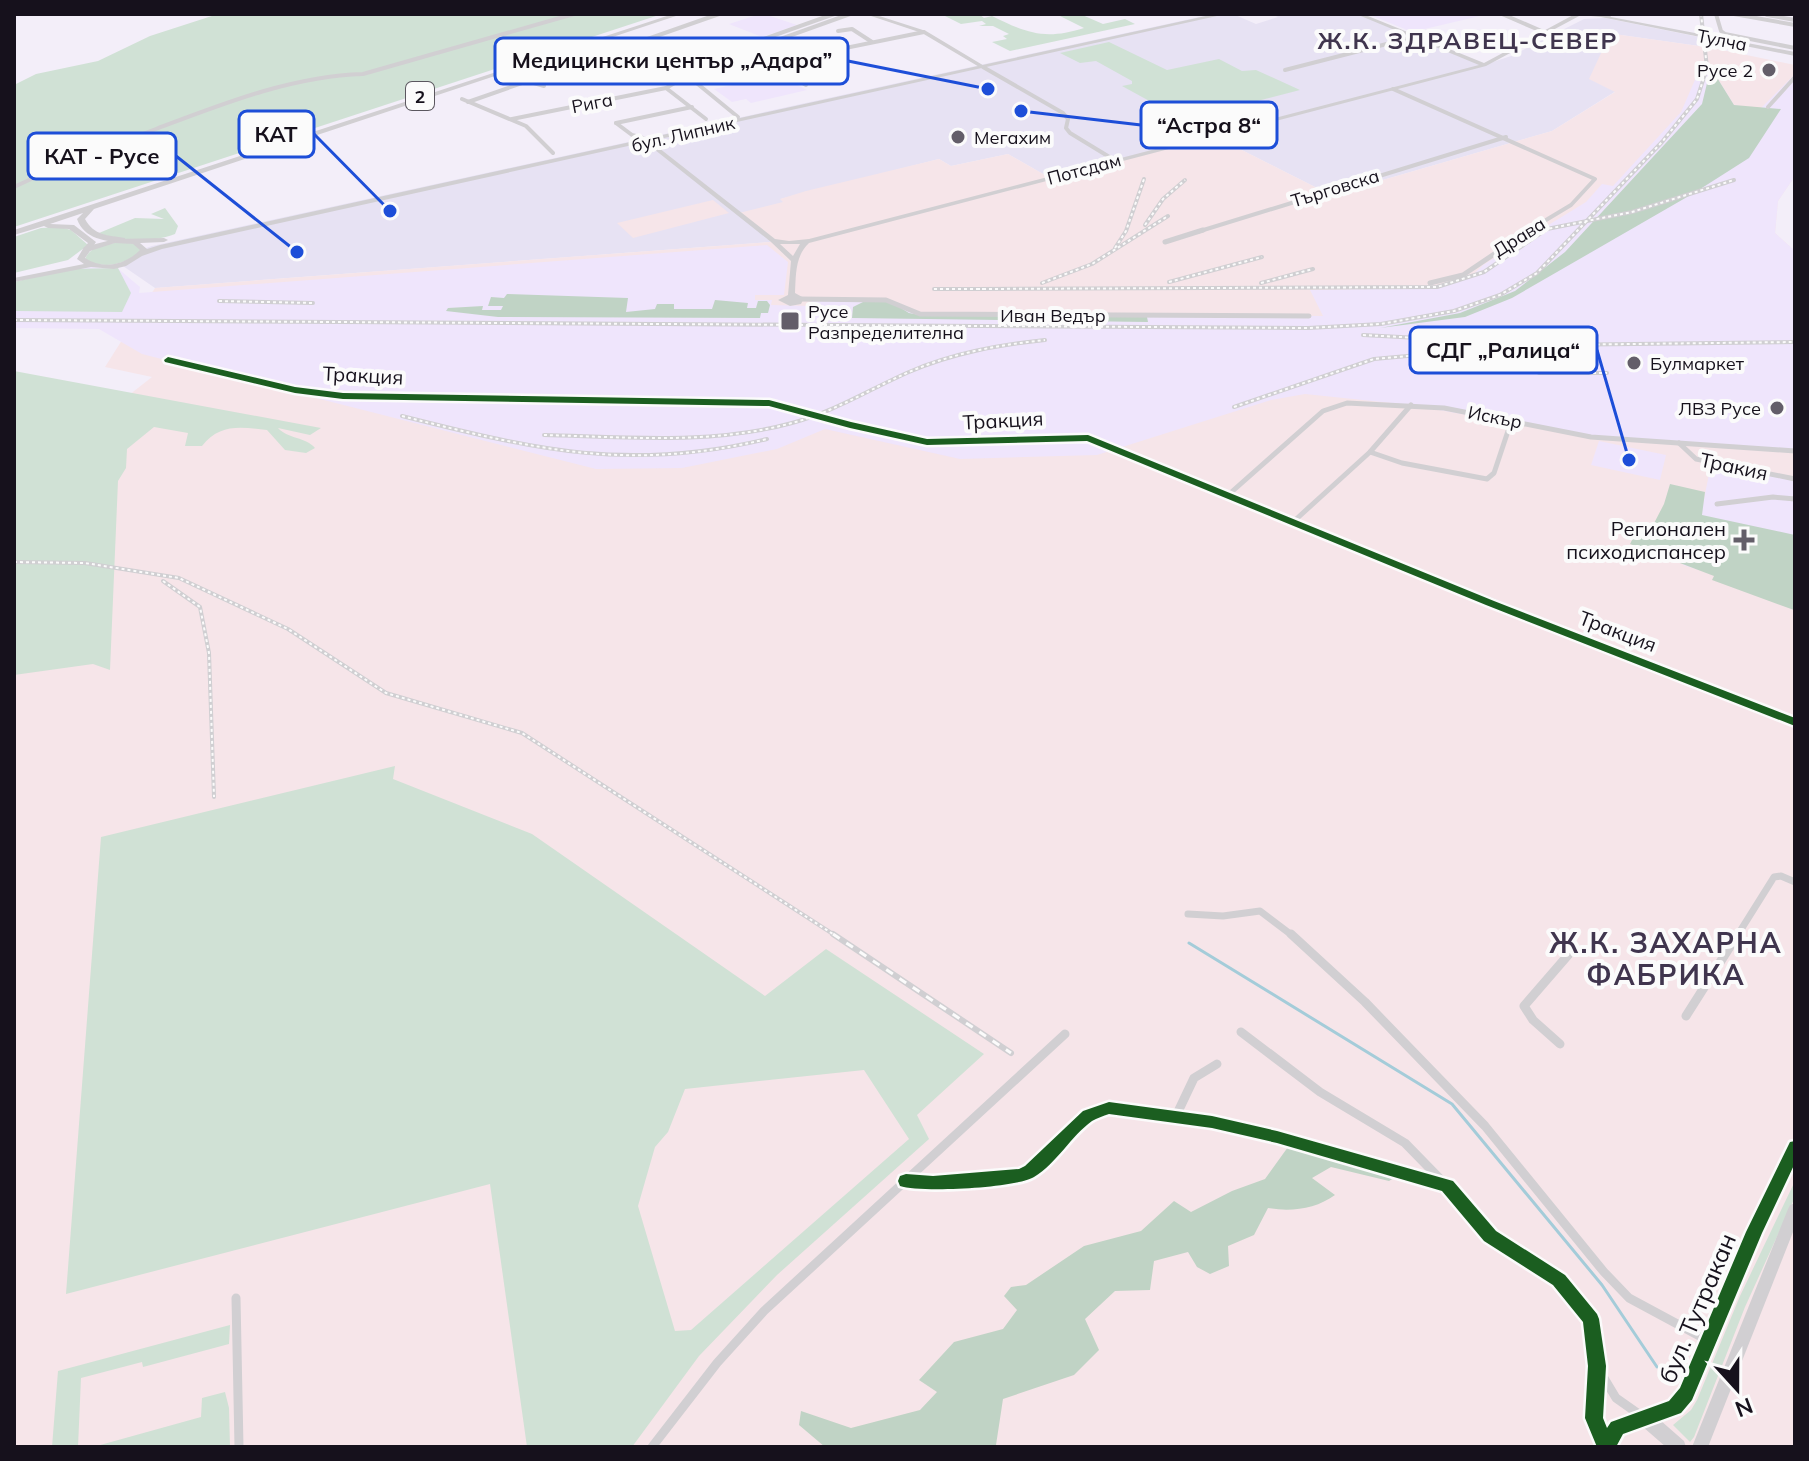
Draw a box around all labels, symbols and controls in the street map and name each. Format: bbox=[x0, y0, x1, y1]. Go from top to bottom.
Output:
street label: Тулча bbox=[1695, 24, 1749, 56]
district label: Ж.К. ЗДРАВЕЦ-СЕВЕР bbox=[1317, 25, 1619, 55]
callout: Медицински център „Адара” bbox=[495, 38, 848, 84]
text: Медицински център „Адара” bbox=[512, 46, 832, 74]
place label: Русе 2 bbox=[1697, 59, 1753, 82]
marker: Русе 2 bbox=[1760, 61, 1778, 79]
road number: 2 bbox=[406, 82, 434, 110]
street label: Рига bbox=[570, 88, 614, 118]
callout: “Астра 8“ bbox=[1141, 102, 1277, 148]
callout: КАТ bbox=[239, 111, 314, 157]
street label: бул. Липник bbox=[629, 111, 737, 157]
text: “Астра 8“ bbox=[1157, 111, 1261, 139]
text: КАТ bbox=[254, 120, 298, 148]
place label: Мегахим bbox=[974, 126, 1051, 149]
marker: Мегахим bbox=[949, 128, 967, 146]
callout: КАТ - Русе bbox=[28, 133, 176, 179]
text: КАТ - Русе bbox=[44, 142, 160, 170]
street label: Потсдам bbox=[1045, 148, 1123, 190]
street label: Търговска bbox=[1288, 164, 1382, 212]
street label: Драва bbox=[1489, 212, 1549, 262]
place label: Русе Разпределителна bbox=[808, 300, 964, 344]
street label: Иван Ведър bbox=[1000, 304, 1106, 327]
marker: Русе Разпределителна bbox=[779, 310, 801, 332]
callout: СДГ „Ралица“ bbox=[1410, 327, 1597, 373]
text: СДГ „Ралица“ bbox=[1426, 336, 1580, 364]
place label: Булмаркет bbox=[1650, 352, 1745, 375]
marker: Булмаркет bbox=[1625, 354, 1643, 372]
street label: Тракция bbox=[322, 360, 404, 390]
place label: ЛВЗ Русе bbox=[1678, 397, 1761, 420]
marker: ЛВЗ Русе bbox=[1768, 399, 1786, 417]
street label: Искър bbox=[1466, 401, 1524, 433]
street label: Тракция bbox=[962, 405, 1044, 435]
street label: Тракия bbox=[1698, 447, 1770, 485]
place label: Регионален психодиспансер bbox=[1566, 516, 1726, 564]
marker: Регионален психодиспансер bbox=[1733, 529, 1755, 551]
street label: Тракция bbox=[1576, 605, 1660, 657]
district label: Ж.К. ЗАХАРНА ФАБРИКА bbox=[1549, 925, 1783, 992]
street label: бул. Тутракан bbox=[1652, 1229, 1742, 1387]
north arrow bbox=[1697, 1349, 1777, 1429]
text: N bbox=[1731, 1392, 1757, 1424]

